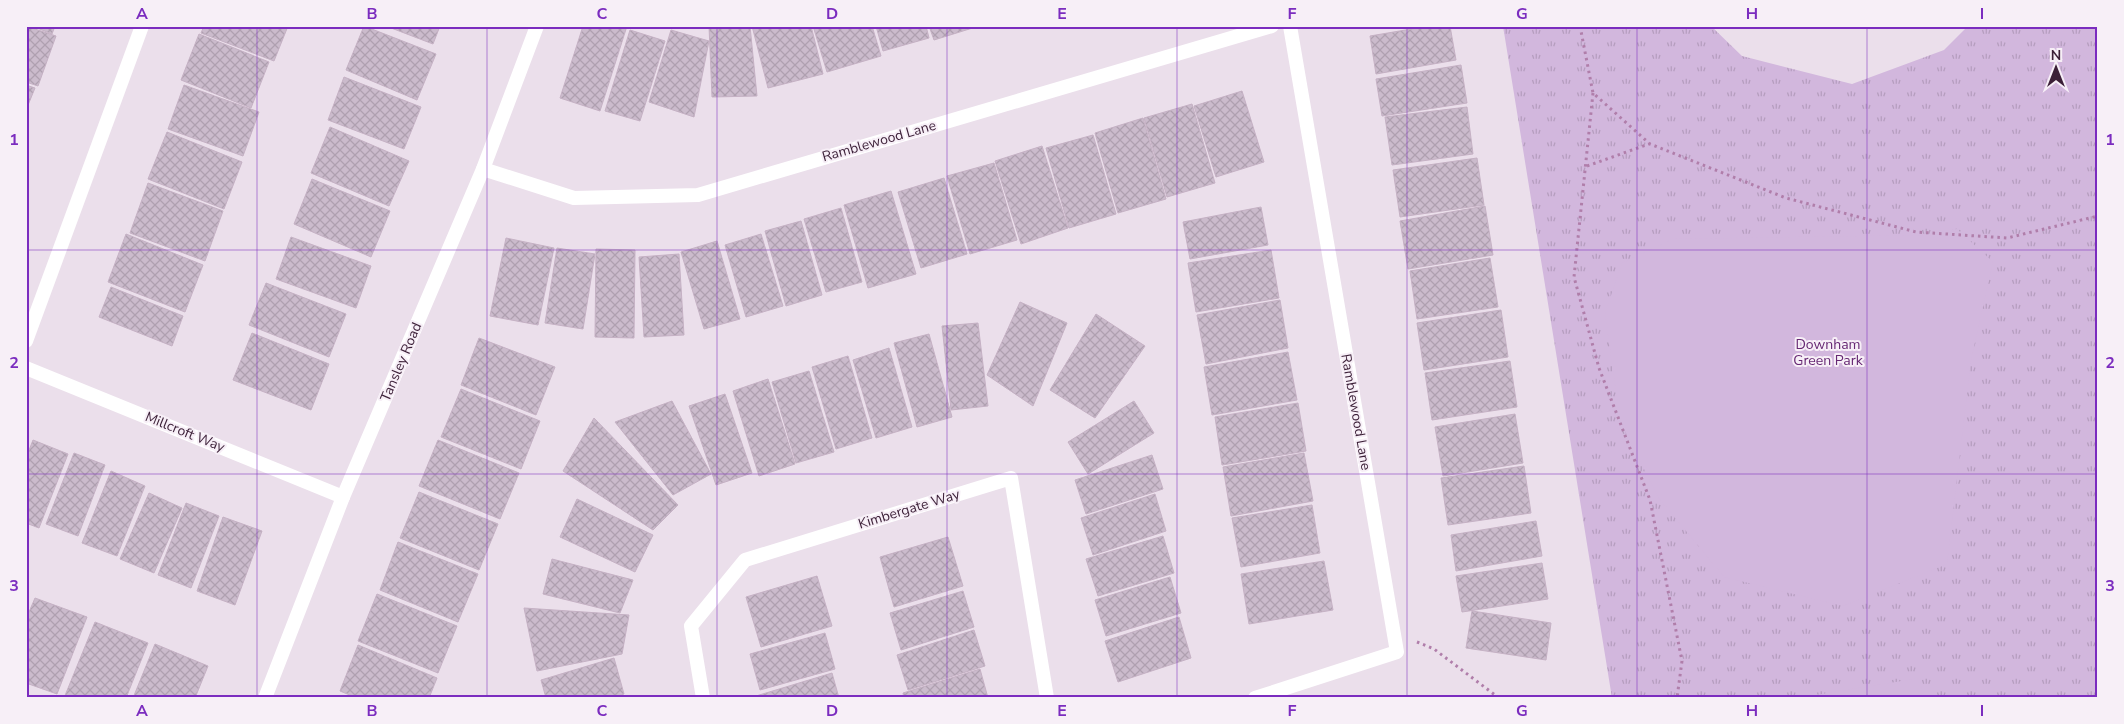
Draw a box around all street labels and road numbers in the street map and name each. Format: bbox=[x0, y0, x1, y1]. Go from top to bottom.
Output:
street label: Ramblewood Lane bbox=[820, 116, 938, 166]
street label: Tansley Road bbox=[376, 320, 426, 404]
street label: Ramblewood Lane bbox=[1336, 352, 1376, 472]
street label: Millcroft Way bbox=[142, 407, 228, 457]
street label: Kimbergate Way bbox=[856, 484, 963, 533]

